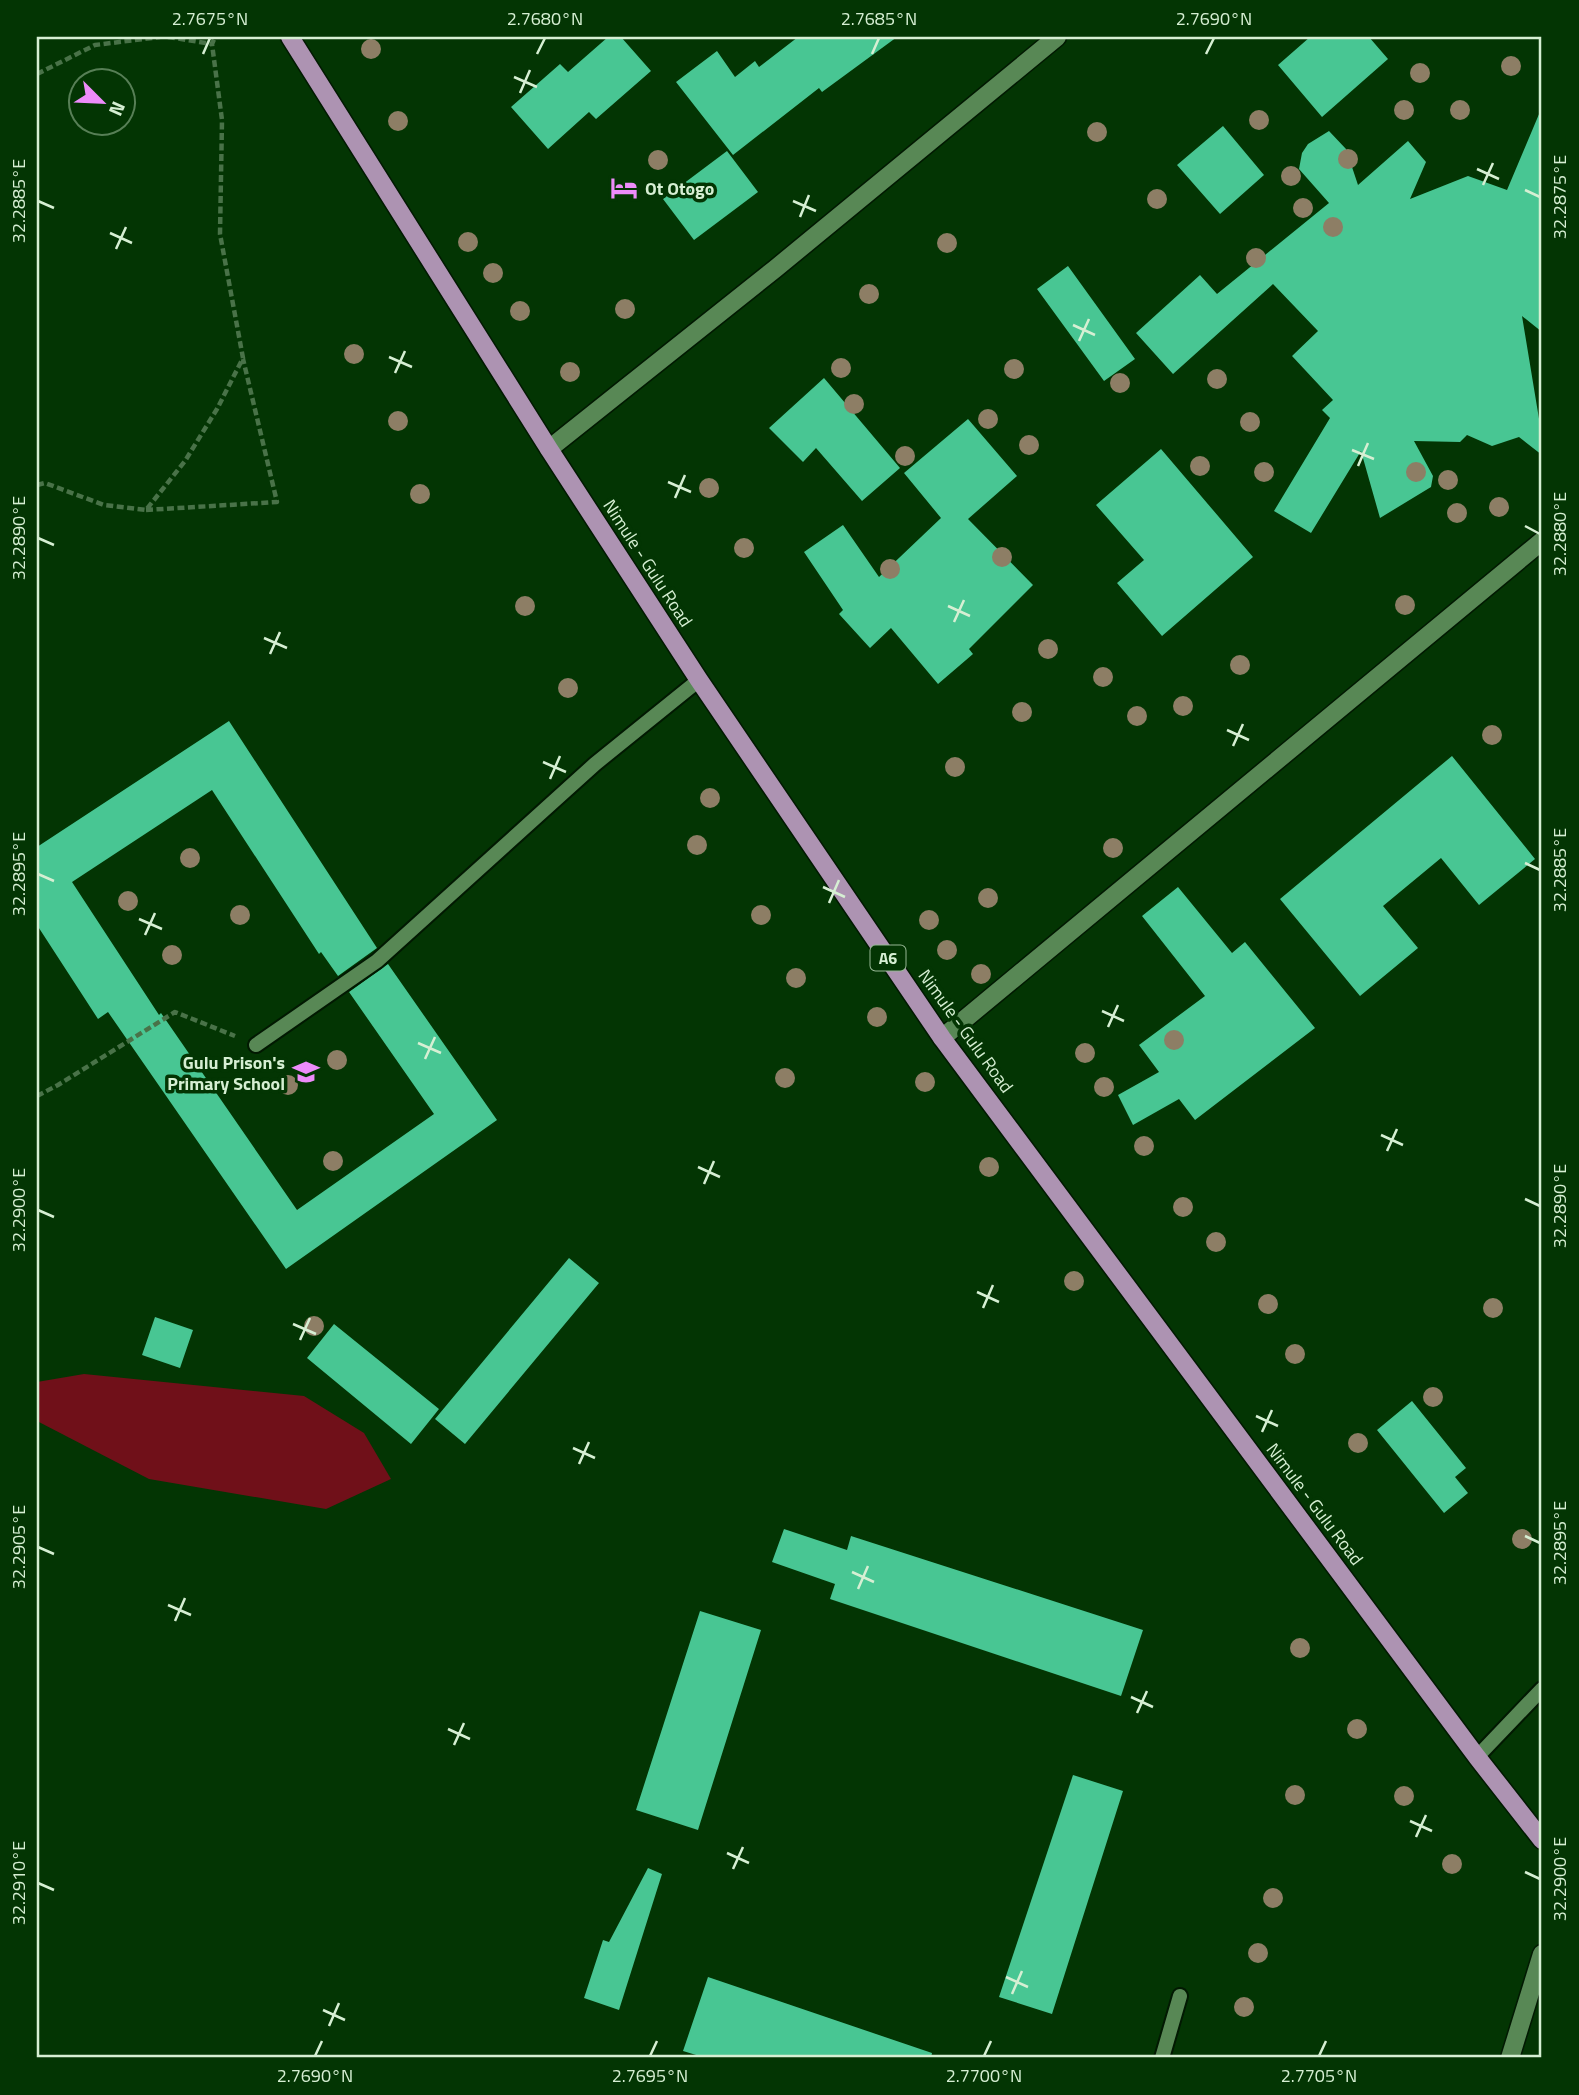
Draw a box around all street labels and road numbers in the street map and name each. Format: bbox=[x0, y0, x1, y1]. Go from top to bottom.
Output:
street label: Nimule - Gulu Road bbox=[597, 494, 699, 632]
road number: A6 bbox=[870, 946, 906, 970]
street label: Nimule - Gulu Road bbox=[912, 964, 1020, 1098]
street label: Nimule - Gulu Road bbox=[1260, 1437, 1370, 1571]

